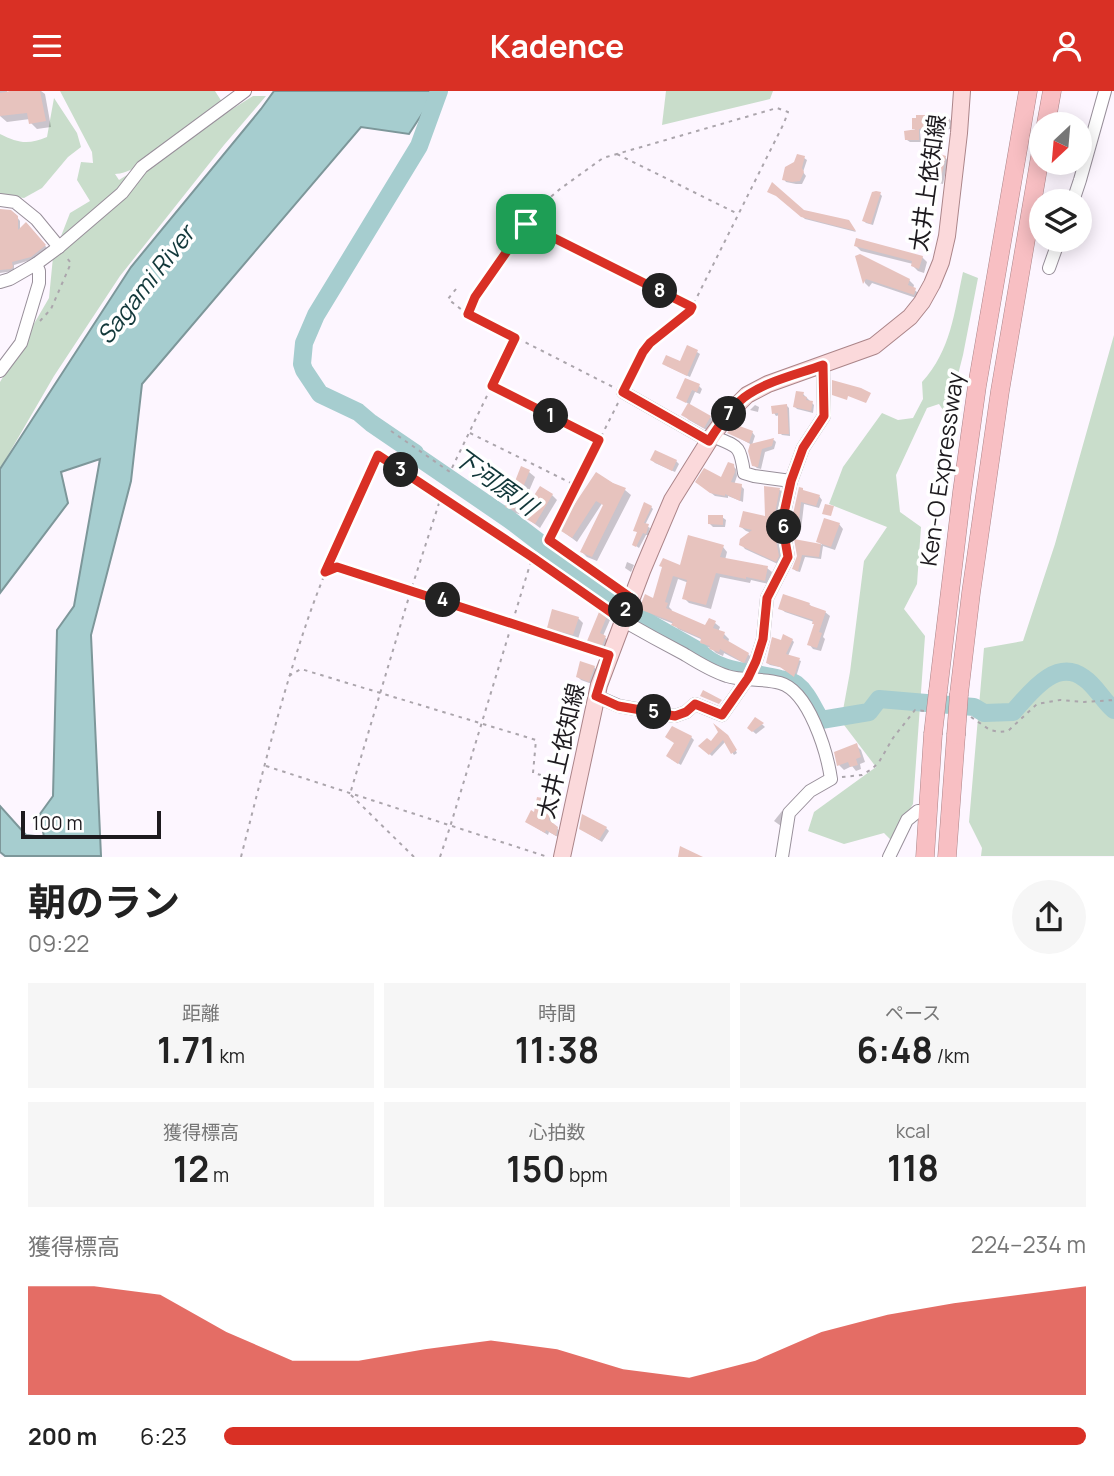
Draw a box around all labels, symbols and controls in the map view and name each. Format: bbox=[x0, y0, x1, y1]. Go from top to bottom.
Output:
text: Kadence bbox=[490, 24, 624, 68]
icon: menu bbox=[28, 27, 66, 65]
icon: person bbox=[1048, 27, 1086, 65]
street label: 太井上依知線 bbox=[902, 112, 952, 253]
north arrow bbox=[1029, 112, 1092, 175]
map controls bbox=[1029, 112, 1092, 252]
button: layers bbox=[1029, 189, 1092, 252]
pin bbox=[496, 194, 556, 254]
icon: arrive bbox=[507, 205, 545, 243]
water label: Sagami River bbox=[88, 216, 203, 350]
pin: 8 bbox=[642, 273, 678, 309]
text: 8 bbox=[654, 277, 665, 303]
street label: Ken-O Expressway bbox=[912, 370, 970, 568]
pin: 7 bbox=[712, 397, 746, 431]
pin: 1 bbox=[534, 399, 568, 433]
text: 7 bbox=[723, 400, 734, 426]
text: 1 bbox=[546, 402, 555, 428]
water label: 下河原川 bbox=[447, 439, 547, 524]
pin: 3 bbox=[384, 453, 418, 487]
text: 3 bbox=[395, 456, 406, 482]
pin: 6 bbox=[766, 509, 802, 544]
text: 6 bbox=[778, 513, 789, 539]
pin: 4 bbox=[426, 582, 460, 617]
text: 4 bbox=[437, 586, 448, 612]
pin: 2 bbox=[608, 593, 644, 627]
text: 2 bbox=[620, 596, 631, 622]
street label: 太井上依知線 bbox=[529, 680, 591, 822]
pin: 5 bbox=[636, 695, 672, 729]
text: 5 bbox=[648, 698, 659, 724]
scale bar bbox=[21, 807, 161, 839]
text: 100 m bbox=[32, 810, 83, 836]
text: 朝のラン bbox=[28, 875, 180, 927]
button: share bbox=[1012, 880, 1086, 954]
text: 09:22 bbox=[28, 927, 89, 959]
text: 距離 bbox=[182, 1000, 220, 1026]
text: 時間 bbox=[538, 1000, 576, 1026]
text: ペース bbox=[885, 1000, 941, 1026]
text: 1.71 bbox=[157, 1026, 216, 1074]
text: 11:38 bbox=[515, 1026, 599, 1074]
text: 6:48 bbox=[856, 1026, 933, 1074]
text: km bbox=[216, 1043, 245, 1069]
text: /km bbox=[933, 1043, 970, 1069]
text: kcal bbox=[896, 1118, 930, 1144]
text: 獲得標高 bbox=[163, 1119, 239, 1145]
text: 心拍数 bbox=[528, 1119, 586, 1145]
text: 118 bbox=[887, 1144, 939, 1192]
text: 12 bbox=[173, 1145, 209, 1193]
text: 150 bbox=[506, 1145, 565, 1193]
text: m bbox=[209, 1162, 229, 1188]
text: bpm bbox=[565, 1162, 608, 1188]
text: 224–234 m bbox=[971, 1228, 1086, 1260]
text: 獲得標高 bbox=[28, 1230, 120, 1262]
text: 200 m bbox=[28, 1420, 97, 1452]
text: 6:23 bbox=[140, 1420, 187, 1452]

